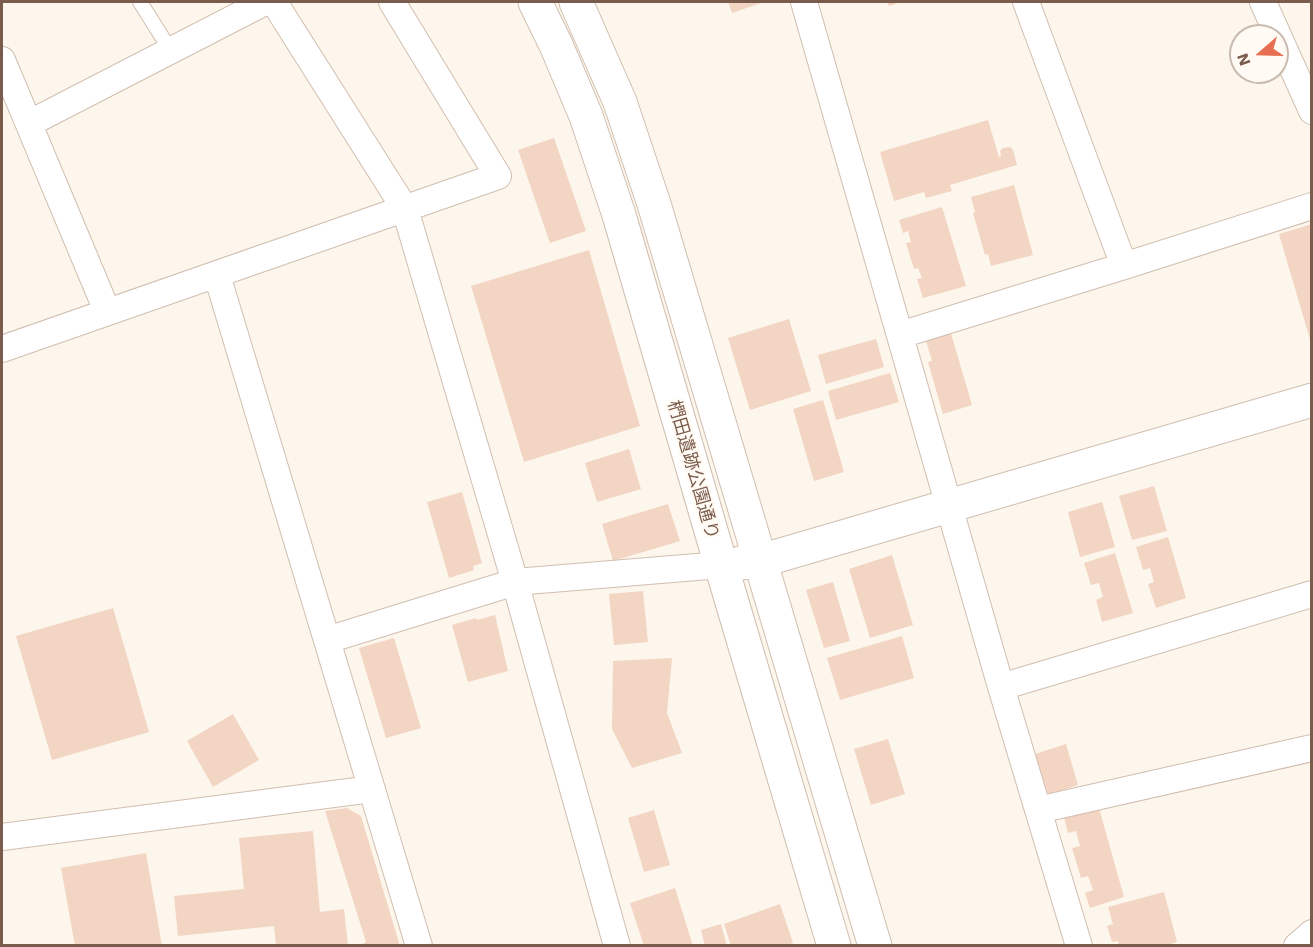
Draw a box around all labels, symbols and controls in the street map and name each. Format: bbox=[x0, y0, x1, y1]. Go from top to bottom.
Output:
north arrow bbox=[1229, 24, 1289, 84]
text: N bbox=[1233, 51, 1254, 68]
street label: 椚田遺跡公園通り bbox=[663, 398, 723, 542]

